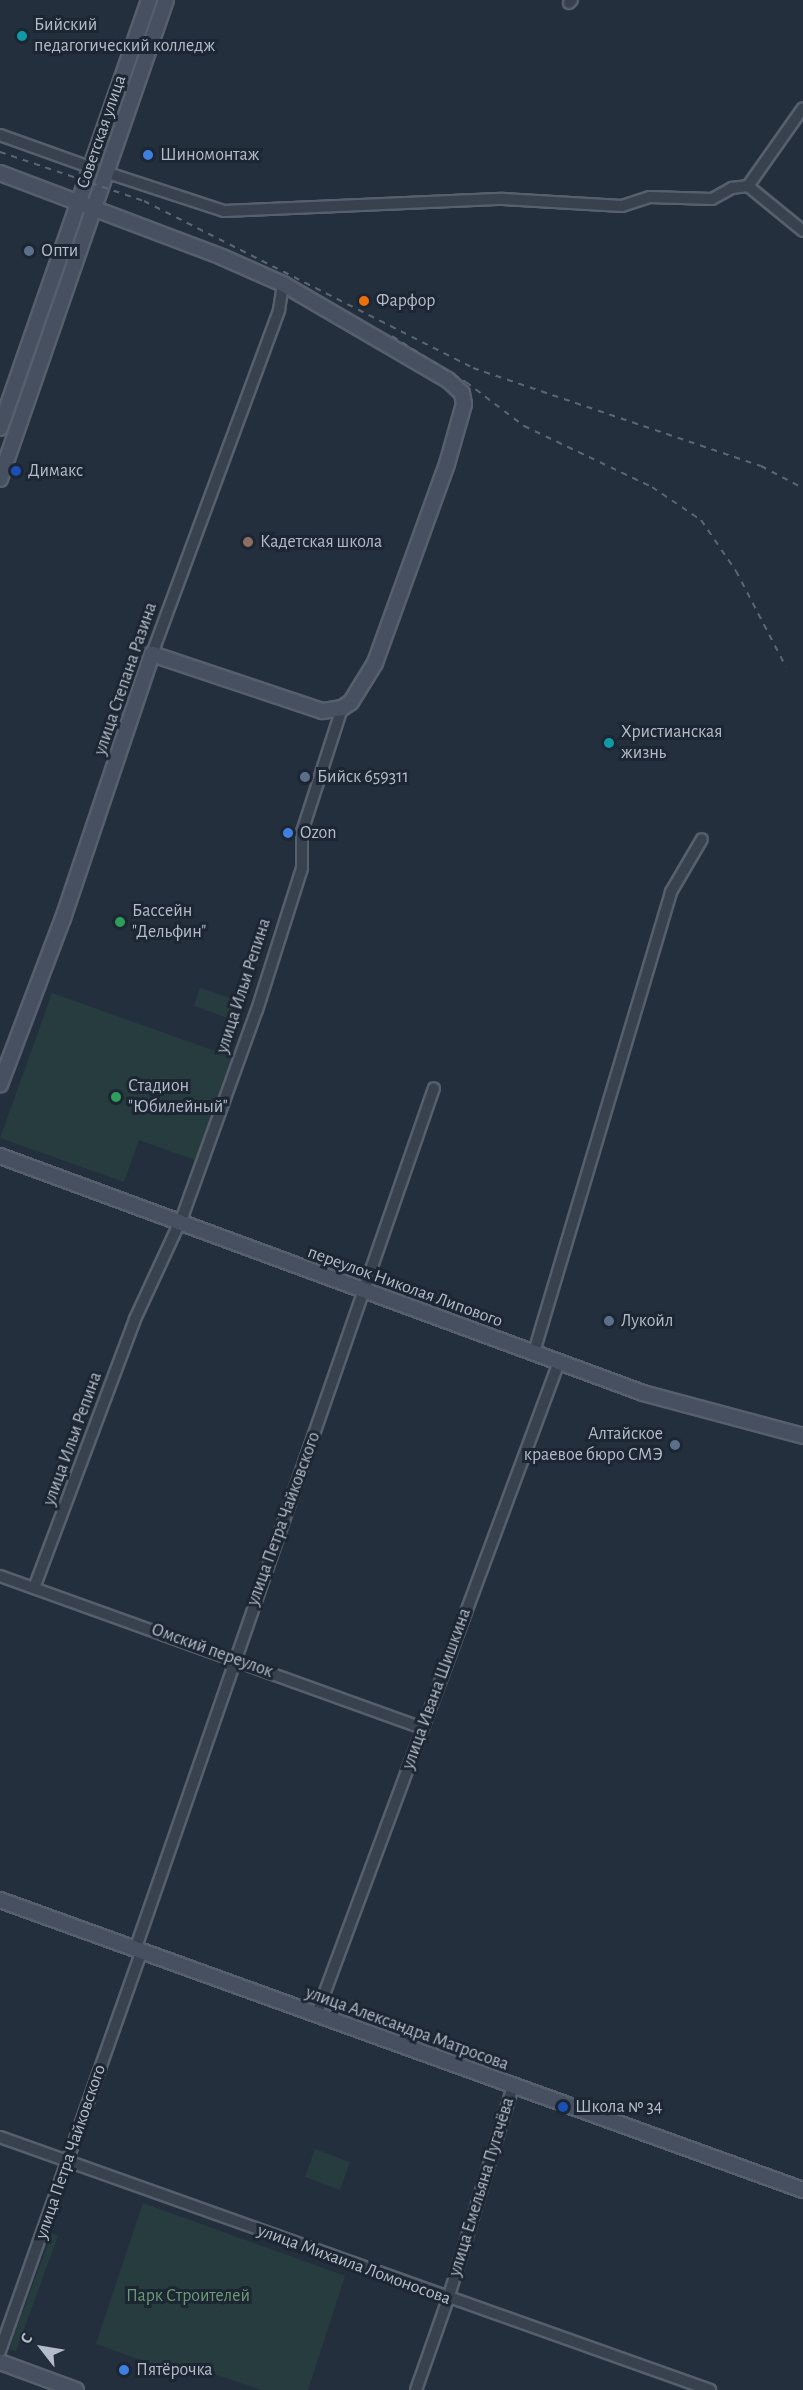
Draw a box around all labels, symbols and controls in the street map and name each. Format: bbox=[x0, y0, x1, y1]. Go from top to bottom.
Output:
place label: Бийский педагогический колледж bbox=[34, 15, 215, 57]
marker: Бийский педагогический колледж bbox=[15, 29, 29, 43]
street label: Советская улица bbox=[73, 72, 131, 192]
place label: Шиномонтаж bbox=[160, 144, 259, 166]
marker: Шиномонтаж bbox=[141, 148, 155, 162]
place label: Опти bbox=[41, 240, 78, 262]
marker: Опти bbox=[22, 244, 36, 258]
place label: Фарфор bbox=[376, 290, 436, 312]
marker: Фарфор bbox=[357, 294, 371, 308]
place label: Димакс bbox=[28, 460, 83, 482]
marker: Димакс bbox=[9, 464, 23, 478]
place label: Кадетская школа bbox=[260, 531, 382, 553]
marker: Кадетская школа bbox=[241, 535, 255, 549]
street label: улица Степана Разина bbox=[90, 600, 162, 758]
place label: Христианская жизнь bbox=[621, 722, 722, 764]
marker: Христианская жизнь bbox=[602, 736, 616, 750]
place label: Бийск 659311 bbox=[317, 766, 409, 788]
marker: Бийск 659311 bbox=[298, 770, 312, 784]
place label: Ozon bbox=[300, 822, 337, 844]
marker: Ozon bbox=[281, 826, 295, 840]
place label: Бассейн "Дельфин" bbox=[132, 901, 206, 944]
marker: Бассейн "Дельфин" bbox=[113, 915, 127, 929]
street label: улица Ильи Репина bbox=[212, 916, 276, 1056]
place label: Стадион "Юбилейный" bbox=[128, 1076, 228, 1118]
marker: Стадион "Юбилейный" bbox=[109, 1090, 123, 1104]
street label: переулок Николая Липового bbox=[304, 1242, 506, 1332]
place label: Лукойл bbox=[621, 1310, 673, 1332]
marker: Лукойл bbox=[602, 1314, 616, 1328]
street label: улица Ильи Репина bbox=[39, 1369, 107, 1509]
place label: Алтайское краевое бюро СМЭ bbox=[524, 1424, 663, 1466]
street label: улица Петра Чайковского bbox=[243, 1429, 325, 1609]
marker: Алтайское краевое бюро СМЭ bbox=[668, 1438, 682, 1452]
street label: улица Ивана Шишкина bbox=[398, 1606, 476, 1772]
street label: Омский переулок bbox=[148, 1619, 276, 1683]
street label: улица Александра Матросова bbox=[303, 1982, 511, 2076]
street label: улица Петра Чайковского bbox=[31, 2062, 111, 2242]
street label: улица Емельяна Пугачёва bbox=[445, 2095, 519, 2279]
place label: Школа № 34 bbox=[575, 2096, 662, 2118]
marker: Школа № 34 bbox=[556, 2100, 570, 2114]
street label: улица Михаила Ломоносова bbox=[254, 2220, 454, 2310]
park label: Парк Строителей bbox=[126, 2285, 250, 2307]
north arrow bbox=[12, 2318, 72, 2378]
text: С bbox=[17, 2331, 36, 2347]
place label: Пятёрочка bbox=[136, 2359, 213, 2381]
marker: Пятёрочка bbox=[117, 2363, 131, 2377]

